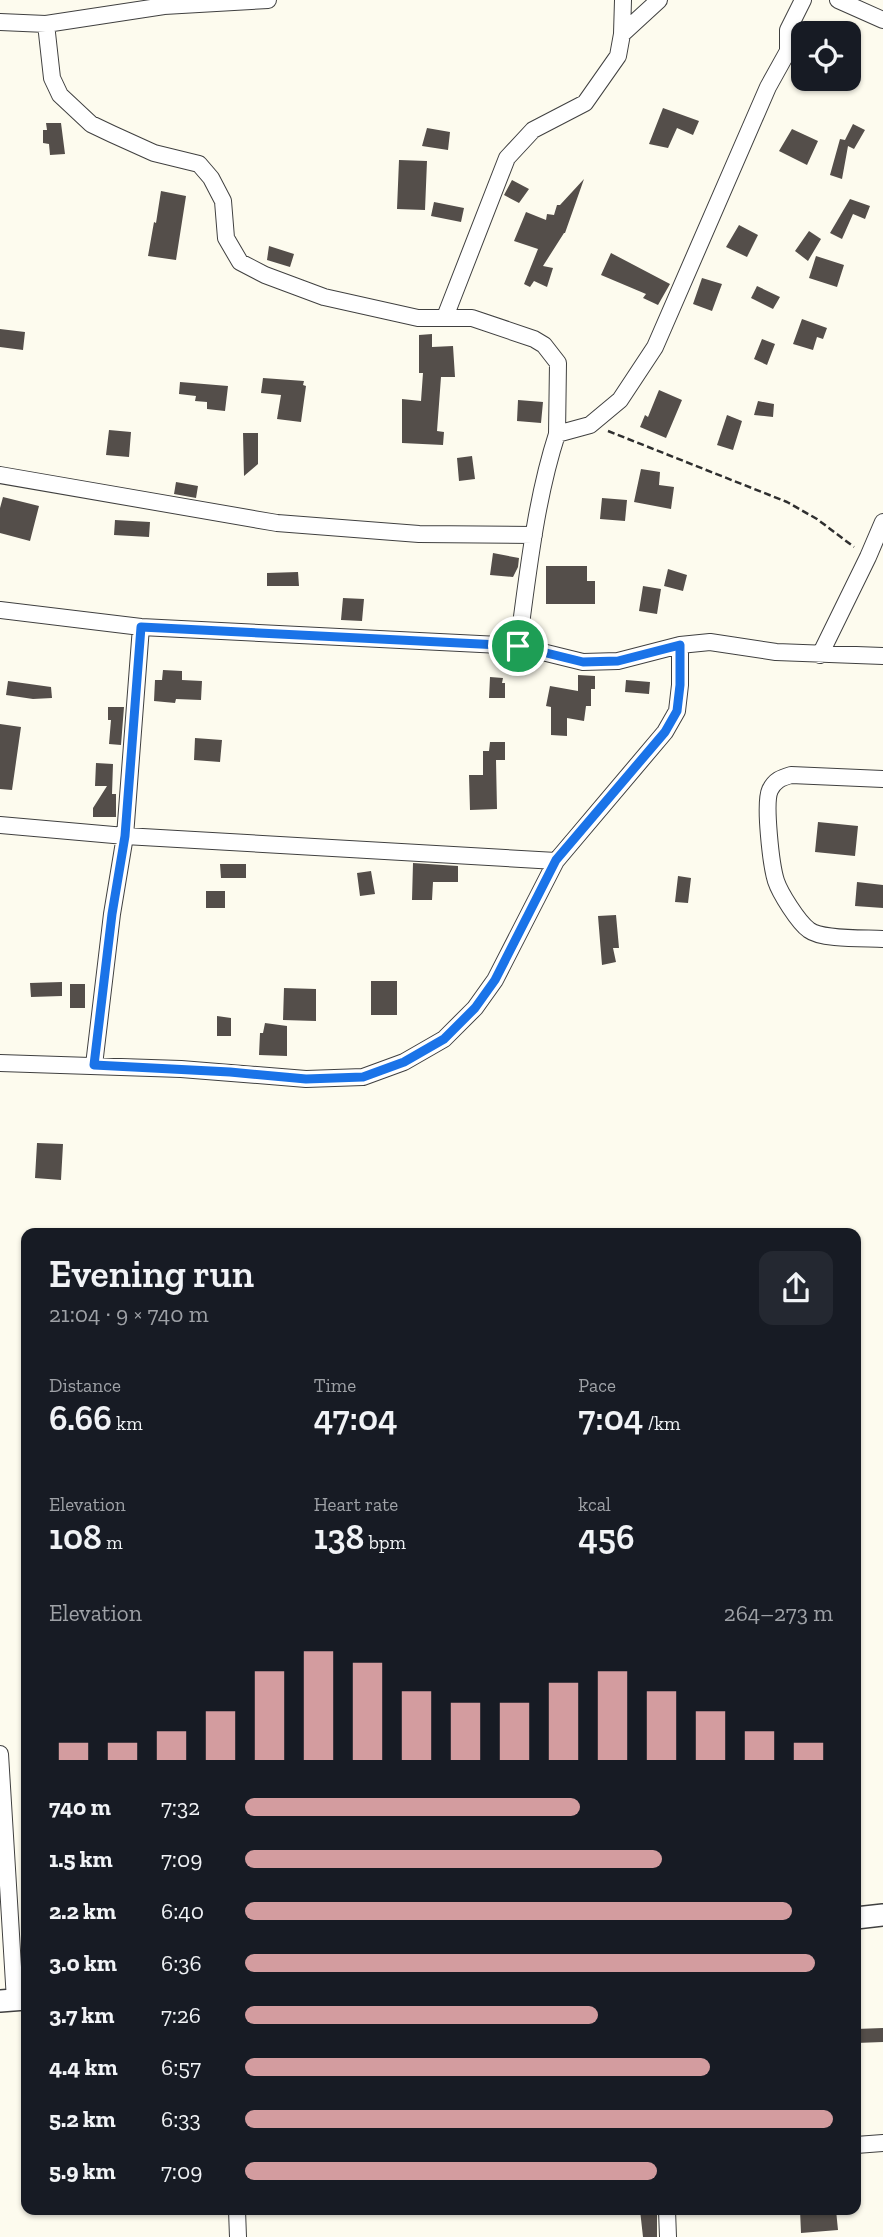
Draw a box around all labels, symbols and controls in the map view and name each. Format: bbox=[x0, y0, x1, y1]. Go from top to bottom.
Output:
map controls bbox=[791, 21, 861, 91]
button: locate bbox=[791, 21, 861, 91]
pin bbox=[488, 616, 548, 676]
icon: arrive bbox=[499, 627, 537, 665]
text: Evening run bbox=[49, 1251, 254, 1297]
button: share bbox=[759, 1251, 833, 1325]
text: 21:04 · 9 × 740 m bbox=[49, 1300, 209, 1328]
text: Distance bbox=[49, 1374, 121, 1397]
text: Time bbox=[314, 1374, 356, 1397]
text: Pace bbox=[578, 1374, 616, 1397]
text: 6.66 bbox=[49, 1397, 112, 1439]
text: 47:04 bbox=[314, 1397, 398, 1439]
text: 7:04 bbox=[578, 1397, 643, 1439]
text: km bbox=[112, 1412, 143, 1435]
text: /km bbox=[643, 1412, 680, 1435]
text: Elevation bbox=[49, 1493, 126, 1516]
text: Heart rate bbox=[314, 1493, 398, 1516]
text: kcal bbox=[578, 1493, 611, 1516]
text: 108 bbox=[49, 1516, 102, 1558]
text: 138 bbox=[314, 1516, 364, 1558]
text: 456 bbox=[578, 1516, 635, 1558]
text: m bbox=[102, 1531, 123, 1554]
text: bpm bbox=[364, 1531, 406, 1554]
text: Elevation bbox=[49, 1599, 142, 1627]
text: 264–273 m bbox=[724, 1599, 833, 1627]
text: 740 m bbox=[49, 1793, 111, 1821]
text: 7:32 bbox=[161, 1793, 200, 1821]
text: 1.5 km bbox=[49, 1845, 113, 1873]
text: 7:09 bbox=[161, 1845, 202, 1873]
text: 2.2 km bbox=[49, 1897, 116, 1925]
text: 6:40 bbox=[161, 1897, 204, 1925]
text: 3.0 km bbox=[49, 1949, 117, 1977]
text: 6:36 bbox=[161, 1949, 202, 1977]
text: 3.7 km bbox=[49, 2001, 114, 2029]
text: 7:26 bbox=[161, 2001, 201, 2029]
text: 4.4 km bbox=[49, 2053, 118, 2081]
text: 6:57 bbox=[161, 2053, 201, 2081]
text: 5.2 km bbox=[49, 2105, 116, 2133]
text: 6:33 bbox=[161, 2105, 201, 2133]
text: 5.9 km bbox=[49, 2157, 116, 2185]
text: 7:09 bbox=[161, 2157, 202, 2185]

